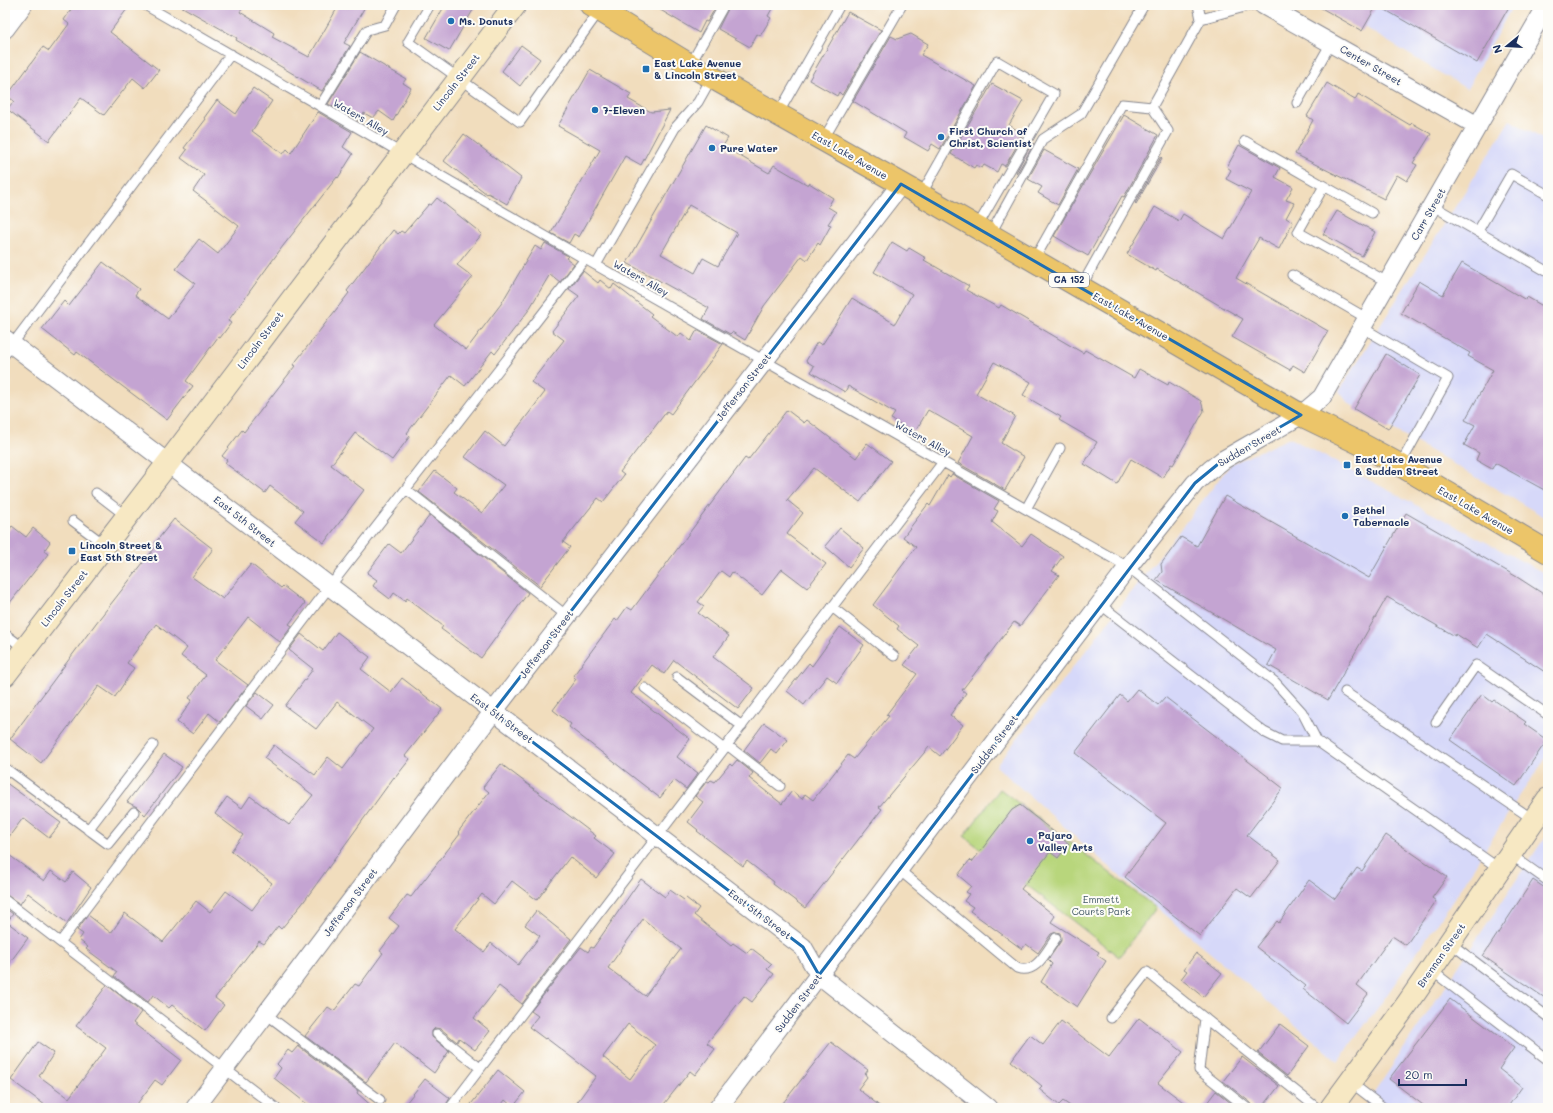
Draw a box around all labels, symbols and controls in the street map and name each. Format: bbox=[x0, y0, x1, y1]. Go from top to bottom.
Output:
place label: Ms. Donuts bbox=[459, 14, 513, 28]
marker: Ms. Donuts bbox=[446, 16, 456, 26]
north arrow bbox=[1487, 26, 1527, 66]
street label: Center Street bbox=[1337, 42, 1405, 88]
text: N bbox=[1489, 43, 1505, 56]
street label: Lincoln Street bbox=[429, 51, 483, 113]
place label: East Lake Avenue & Lincoln Street bbox=[654, 56, 741, 82]
marker: East Lake Avenue & Lincoln Street bbox=[641, 64, 651, 74]
street label: Waters Alley bbox=[331, 95, 391, 139]
place label: 7-Eleven bbox=[603, 103, 645, 117]
marker: 7-Eleven bbox=[590, 105, 600, 115]
place label: First Church of Christ, Scientist bbox=[949, 124, 1032, 150]
street label: East Lake Avenue bbox=[810, 128, 890, 182]
marker: First Church of Christ, Scientist bbox=[936, 132, 946, 142]
place label: Pure Water bbox=[720, 141, 778, 155]
marker: Pure Water bbox=[707, 143, 717, 153]
street label: Carr Street bbox=[1407, 185, 1449, 243]
street label: Waters Alley bbox=[611, 256, 671, 300]
road number: CA 152 bbox=[1049, 273, 1089, 287]
street label: East Lake Avenue bbox=[1091, 289, 1171, 343]
street label: Lincoln Street bbox=[234, 308, 286, 372]
street label: Jefferson Street bbox=[712, 350, 774, 424]
street label: Waters Alley bbox=[892, 417, 954, 459]
street label: Sudden Street bbox=[1215, 422, 1283, 470]
place label: East Lake Avenue & Sudden Street bbox=[1355, 452, 1442, 478]
marker: East Lake Avenue & Sudden Street bbox=[1342, 460, 1352, 470]
street label: East Lake Avenue bbox=[1436, 483, 1516, 537]
street label: East 5th Street bbox=[211, 492, 279, 550]
place label: Bethel Tabernacle bbox=[1353, 503, 1409, 529]
marker: Bethel Tabernacle bbox=[1340, 511, 1350, 521]
place label: Lincoln Street & East 5th Street bbox=[80, 538, 162, 564]
marker: Lincoln Street & East 5th Street bbox=[67, 546, 77, 556]
street label: Lincoln Street bbox=[37, 567, 91, 629]
street label: Jefferson Street bbox=[516, 607, 576, 681]
street label: East 5th Street bbox=[468, 690, 536, 746]
street label: Sudden Street bbox=[967, 712, 1021, 776]
place label: Pajaro Valley Arts bbox=[1038, 828, 1093, 854]
marker: Pajaro Valley Arts bbox=[1025, 836, 1035, 846]
street label: Jefferson Street bbox=[320, 865, 380, 939]
street label: East 5th Street bbox=[726, 886, 794, 942]
park label: Emmett Courts Park bbox=[1072, 892, 1130, 918]
street label: Brennan Street bbox=[1414, 920, 1468, 990]
street label: Sudden Street bbox=[771, 971, 825, 1035]
scale bar bbox=[1399, 1061, 1466, 1087]
text: 20 m bbox=[1405, 1066, 1433, 1082]

